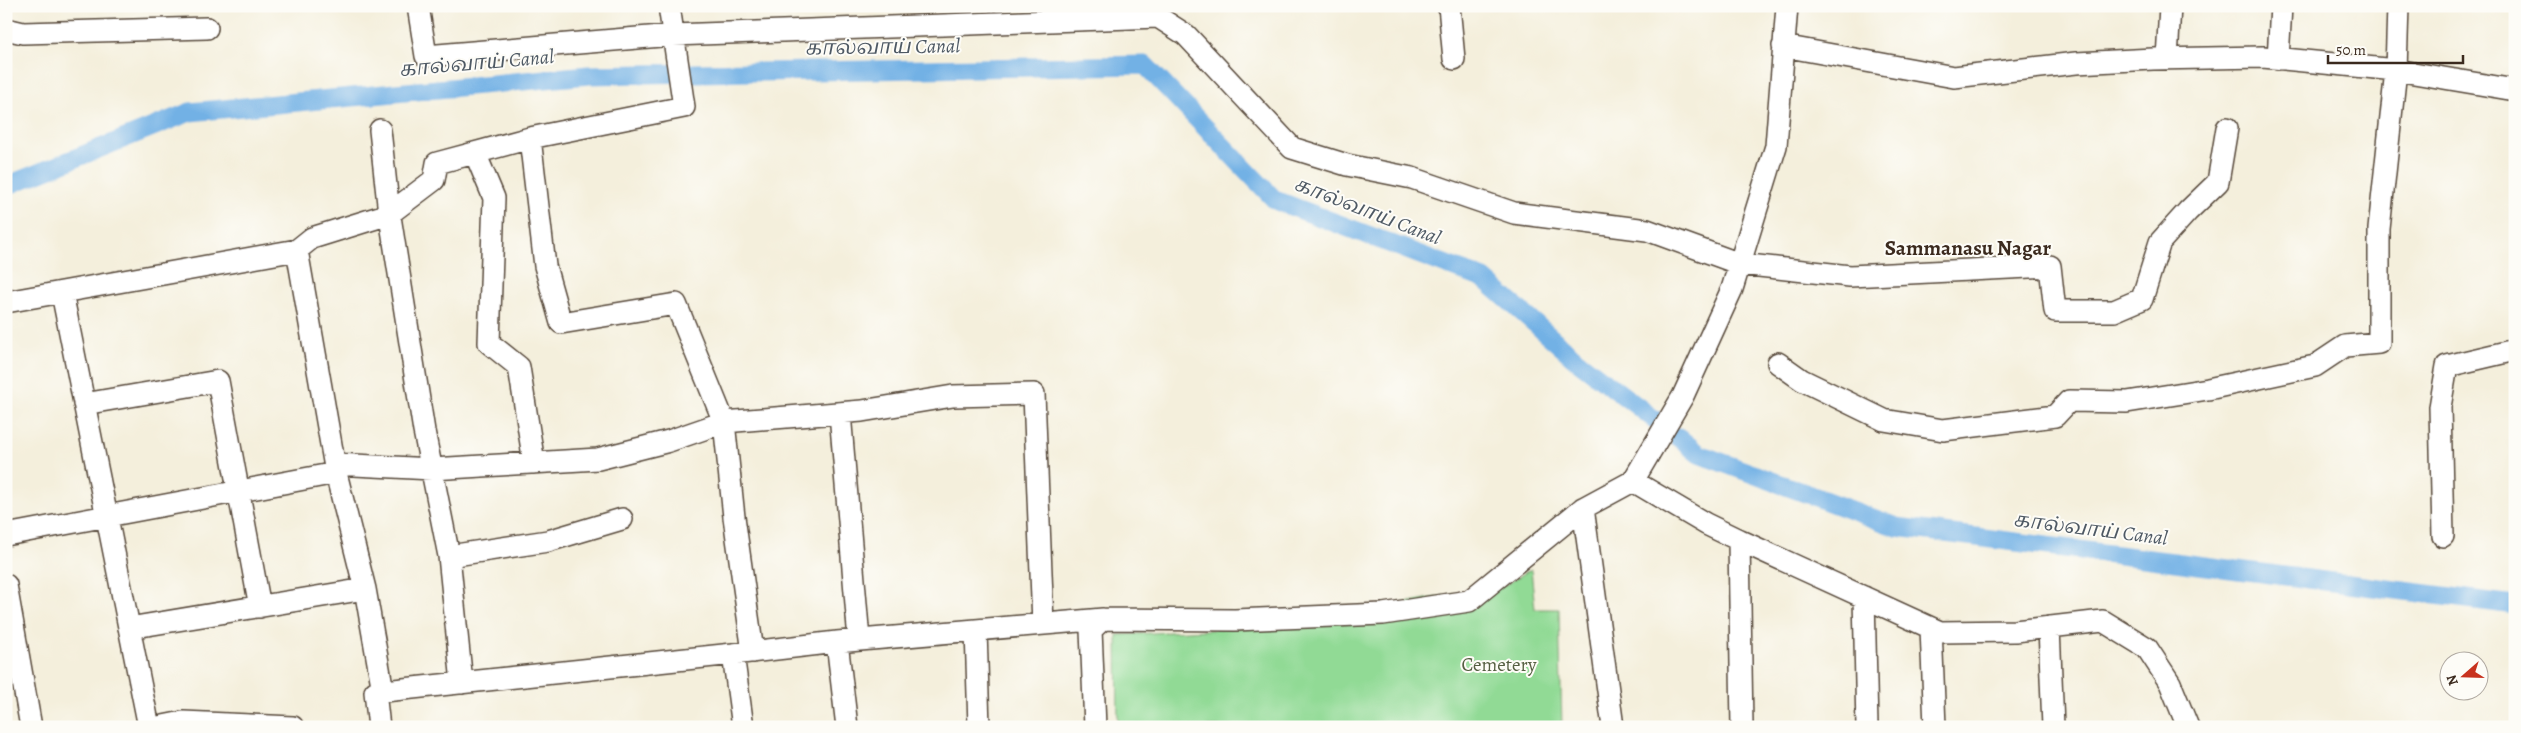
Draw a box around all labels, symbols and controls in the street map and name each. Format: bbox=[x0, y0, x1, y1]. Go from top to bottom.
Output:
water label: கால்வாய் Canal bbox=[806, 32, 960, 62]
scale bar bbox=[2328, 32, 2464, 64]
text: 50 m bbox=[2336, 40, 2366, 60]
water label: கால்வாய் Canal bbox=[399, 43, 555, 83]
water label: கால்வாய் Canal bbox=[1291, 171, 1445, 251]
district label: Sammanasu Nagar bbox=[1885, 234, 2052, 262]
water label: கால்வாய் Canal bbox=[2013, 506, 2169, 552]
north arrow bbox=[2438, 650, 2488, 700]
park label: Cemetery bbox=[1461, 652, 1537, 678]
text: N bbox=[2442, 672, 2463, 688]

